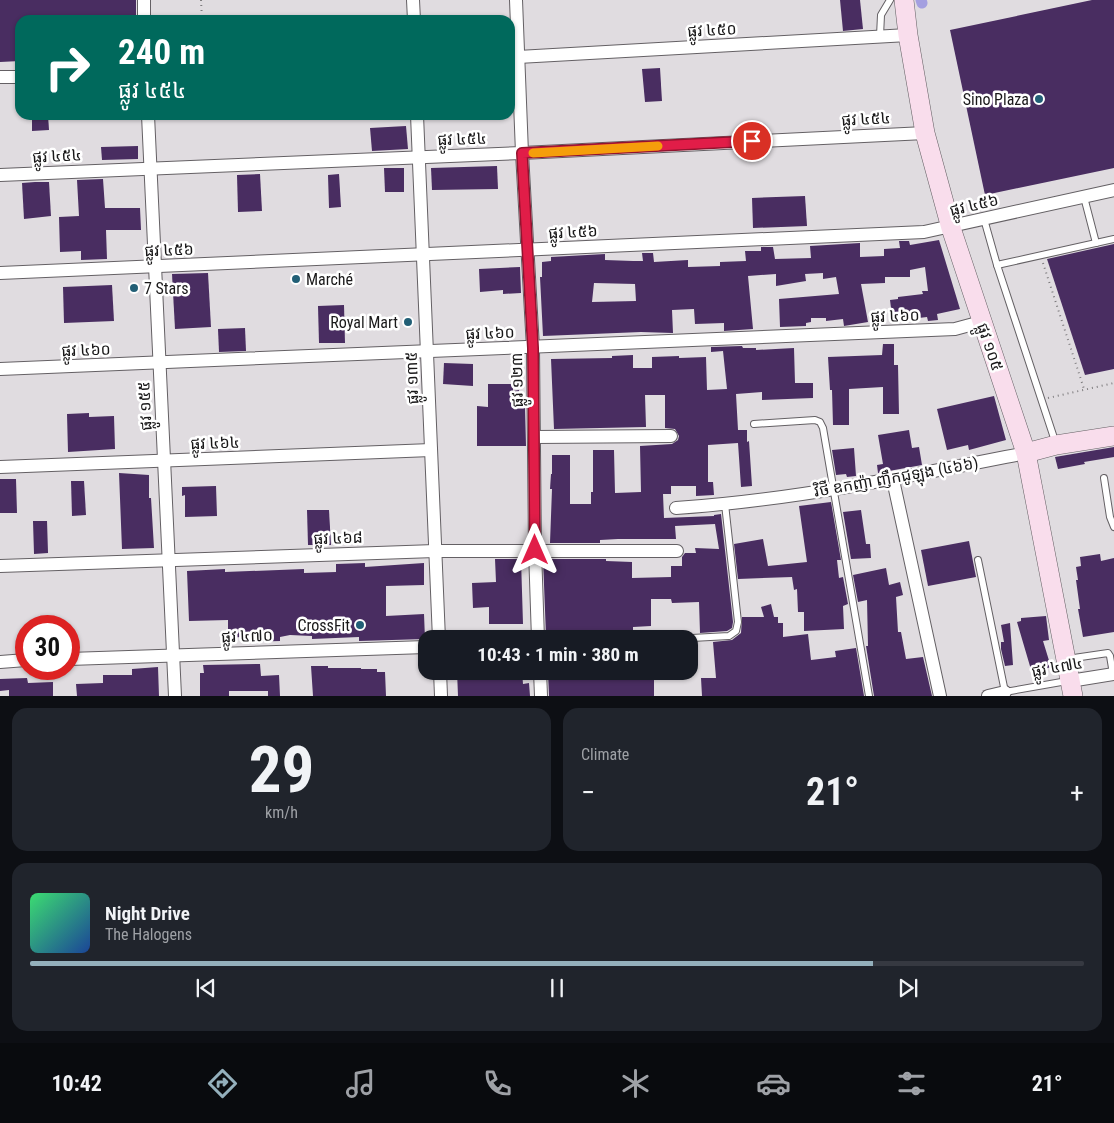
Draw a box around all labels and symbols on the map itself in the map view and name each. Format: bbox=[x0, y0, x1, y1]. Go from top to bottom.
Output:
street label: ផ្លូវ ៤៥០ bbox=[687, 19, 737, 46]
place label: Sino Plaza bbox=[963, 90, 1029, 109]
marker: Sino Plaza bbox=[1033, 93, 1045, 105]
street label: ផ្លូវ ៤៥៤ bbox=[841, 108, 891, 135]
pin bbox=[731, 120, 773, 162]
street label: ផ្លូវ ៤៥៤ bbox=[437, 129, 487, 154]
street label: ផ្លូវ ៤៥៤ bbox=[32, 145, 82, 172]
street label: ផ្លូវ ៤៥៦ bbox=[948, 190, 1001, 224]
street label: ផ្លូវ ៤៥៦ bbox=[548, 221, 598, 248]
street label: ផ្លូវ ៤៥៦ bbox=[144, 240, 194, 265]
place label: Marché bbox=[306, 270, 353, 289]
marker: Marché bbox=[290, 273, 302, 285]
place label: 7 Stars bbox=[144, 279, 188, 298]
marker: 7 Stars bbox=[128, 282, 140, 294]
street label: ផ្លូវ ៤៦០ bbox=[870, 306, 920, 331]
place label: Royal Mart bbox=[330, 313, 398, 332]
marker: Royal Mart bbox=[402, 316, 414, 328]
street label: ផ្លូវ ១០៥ bbox=[968, 320, 1007, 375]
street label: ផ្លូវ ៤៦០ bbox=[465, 323, 515, 348]
street label: ផ្លូវ ៤៦០ bbox=[61, 340, 111, 365]
street label: ផ្លូវ ១៣៥ bbox=[402, 351, 427, 405]
street label: ផ្លូវ ១២៣ bbox=[507, 352, 532, 408]
street label: ផ្លូវ ១៥៥ bbox=[134, 381, 161, 431]
street label: ផ្លូវ ៤៦៤ bbox=[190, 433, 240, 458]
street label: វិថី ឧកញ៉ា ញឹកជូឡុង (៤៦៦) bbox=[811, 452, 980, 506]
position arrow bbox=[508, 523, 560, 575]
street label: ផ្លូវ ៤៦៨ bbox=[313, 528, 363, 553]
speed limit sign: 30 bbox=[15, 615, 80, 680]
place label: CrossFit bbox=[297, 616, 350, 635]
marker: CrossFit bbox=[354, 619, 366, 631]
street label: ផ្លូវ ៤៧០ bbox=[221, 626, 273, 651]
street label: ផ្លូវ ៤៧៤ bbox=[1030, 653, 1085, 686]

